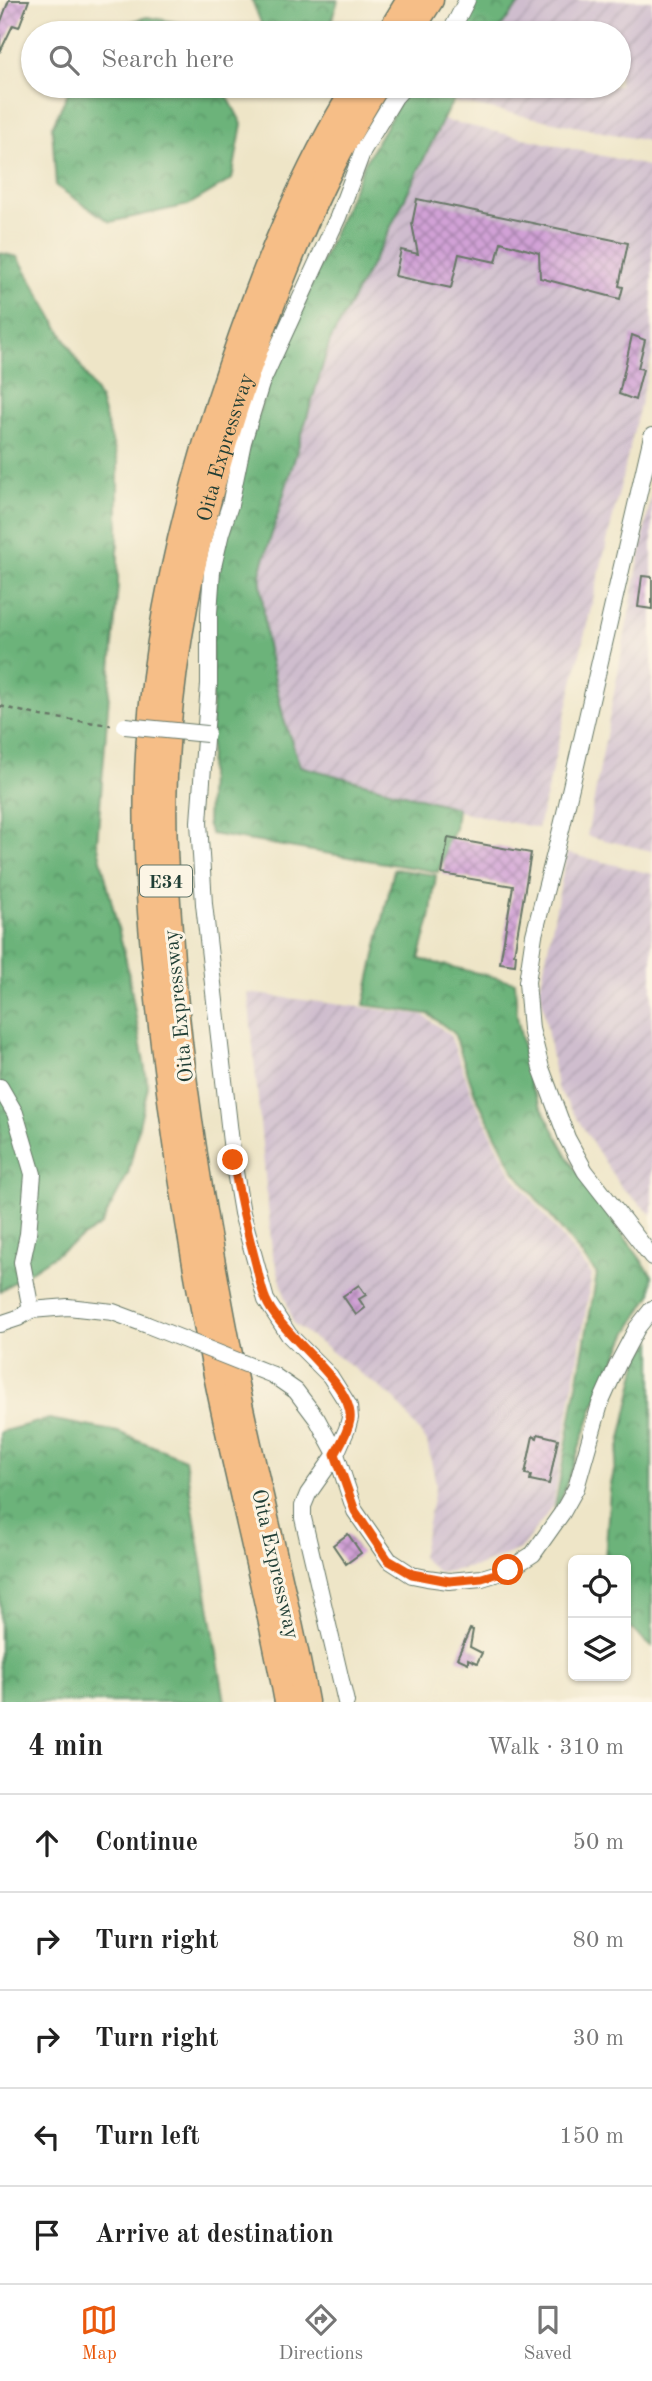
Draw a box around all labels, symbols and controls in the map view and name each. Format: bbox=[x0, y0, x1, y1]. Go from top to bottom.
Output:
search box bbox=[21, 21, 631, 98]
icon: search bbox=[45, 41, 83, 79]
text: Search here bbox=[101, 47, 234, 73]
street label: Oita Expressway bbox=[195, 371, 258, 524]
road number: E34 bbox=[140, 866, 192, 897]
street label: Oita Expressway bbox=[161, 928, 198, 1083]
route end bbox=[217, 1144, 248, 1175]
street label: Oita Expressway bbox=[247, 1487, 302, 1642]
route start bbox=[492, 1554, 523, 1585]
map controls bbox=[568, 1555, 631, 1681]
button: locate bbox=[568, 1555, 631, 1618]
button: layers bbox=[568, 1618, 631, 1681]
text: 4 min bbox=[28, 1732, 103, 1762]
text: Walk · 310 m bbox=[488, 1736, 624, 1759]
icon: ahead bbox=[28, 1824, 66, 1862]
text: Continue bbox=[95, 1830, 198, 1856]
text: 50 m bbox=[573, 1831, 624, 1854]
icon: right bbox=[28, 1922, 66, 1960]
text: Turn right bbox=[95, 1928, 218, 1954]
text: 80 m bbox=[573, 1929, 624, 1952]
icon: right bbox=[28, 2020, 66, 2058]
text: Turn right bbox=[95, 2026, 218, 2052]
text: 30 m bbox=[573, 2027, 624, 2050]
icon: left bbox=[28, 2118, 66, 2156]
text: Turn left bbox=[95, 2124, 200, 2150]
text: 150 m bbox=[559, 2125, 624, 2148]
icon: arrive bbox=[28, 2216, 66, 2254]
text: Arrive at destination bbox=[95, 2222, 334, 2248]
tab: Map bbox=[80, 2301, 118, 2366]
tab: Directions bbox=[279, 2301, 363, 2366]
tab: Saved bbox=[523, 2301, 572, 2366]

